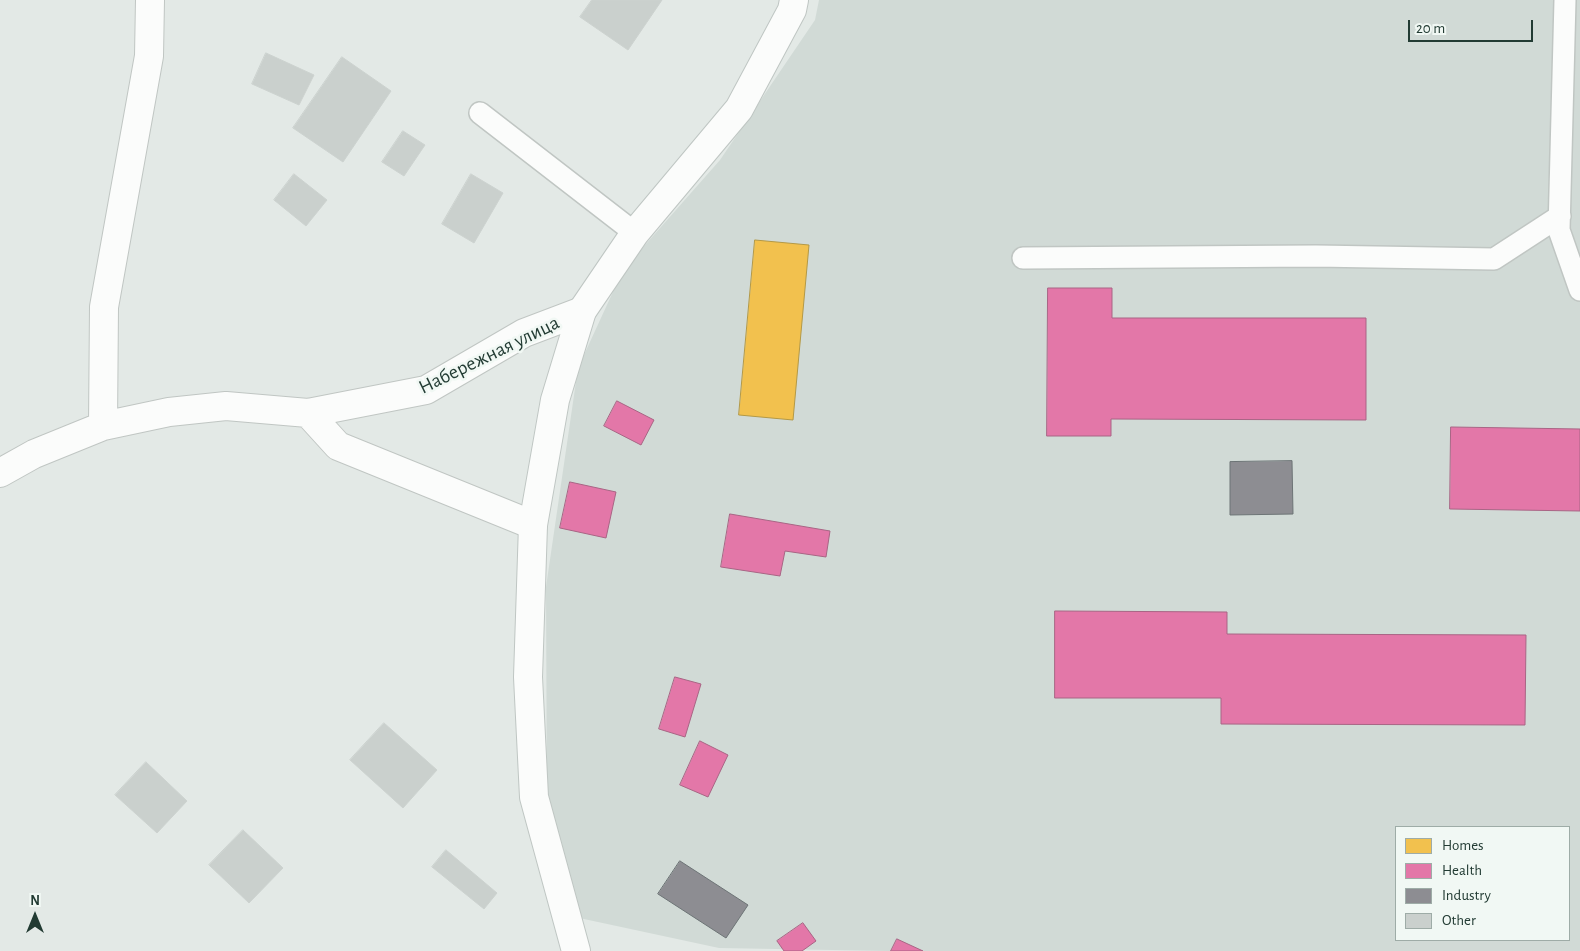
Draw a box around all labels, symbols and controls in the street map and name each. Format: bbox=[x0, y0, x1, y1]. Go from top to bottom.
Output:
scale bar bbox=[1410, 10, 1535, 42]
text: 20 m bbox=[1416, 21, 1445, 36]
street label: Набережная улица bbox=[415, 310, 563, 400]
legend bbox=[1395, 826, 1570, 941]
text: Homes bbox=[1442, 838, 1484, 853]
text: Health bbox=[1442, 863, 1482, 878]
text: Industry bbox=[1442, 888, 1491, 903]
north arrow bbox=[10, 891, 60, 941]
text: N bbox=[30, 894, 40, 908]
text: Other bbox=[1442, 913, 1476, 928]

